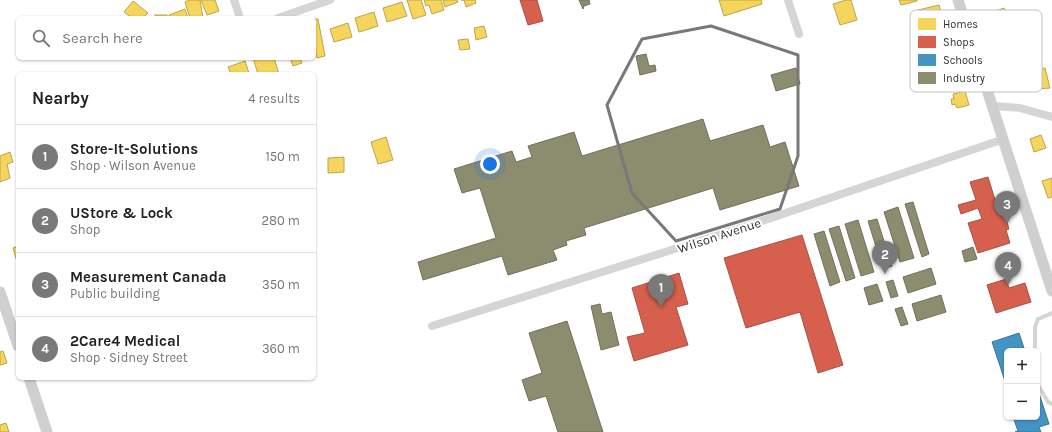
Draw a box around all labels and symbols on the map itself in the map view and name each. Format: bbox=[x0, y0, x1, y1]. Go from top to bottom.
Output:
legend bbox=[910, 10, 1042, 92]
text: Homes bbox=[943, 18, 978, 31]
text: Shops bbox=[943, 36, 975, 49]
text: Schools bbox=[943, 54, 983, 67]
text: Industry bbox=[943, 72, 985, 85]
your location bbox=[480, 154, 500, 174]
pin: 3 bbox=[994, 191, 1020, 224]
street label: Wilson Avenue bbox=[676, 215, 763, 256]
pin: 2 bbox=[872, 241, 898, 274]
pin: 4 bbox=[995, 252, 1021, 285]
pin: 1 bbox=[648, 274, 674, 307]

